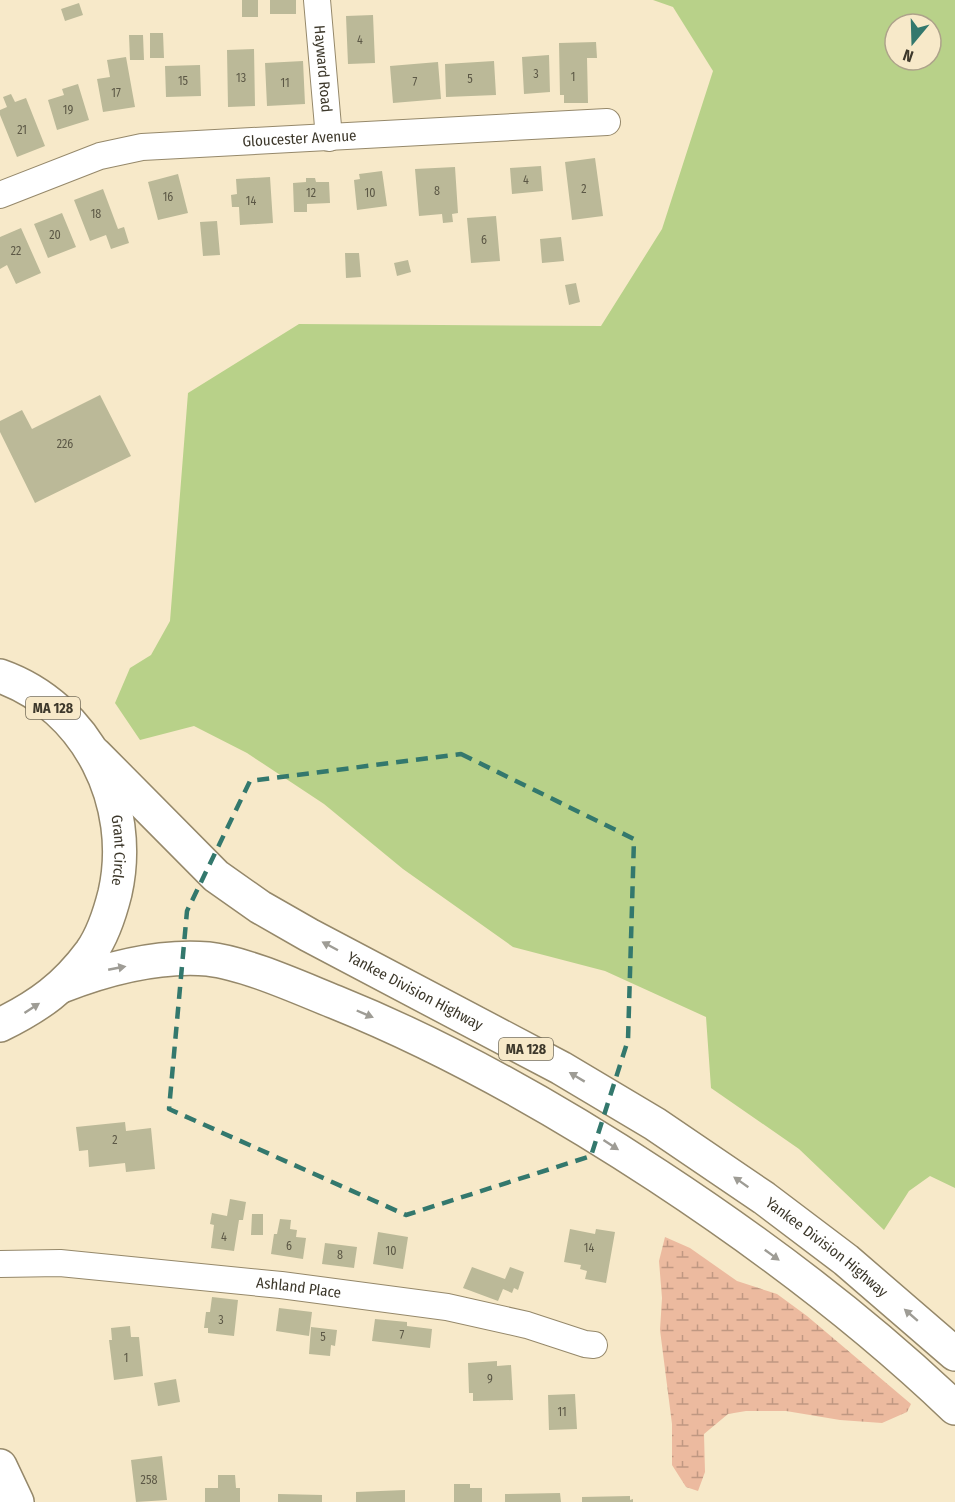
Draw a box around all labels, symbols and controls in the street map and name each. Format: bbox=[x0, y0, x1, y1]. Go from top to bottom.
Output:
north arrow bbox=[883, 12, 943, 72]
street label: Hayward Road bbox=[310, 24, 336, 113]
house number: 4 bbox=[357, 33, 363, 47]
text: N bbox=[901, 45, 916, 66]
house number: 3 bbox=[533, 67, 539, 81]
house number: 1 bbox=[571, 70, 575, 84]
house number: 13 bbox=[236, 71, 246, 85]
house number: 5 bbox=[467, 72, 473, 86]
house number: 15 bbox=[178, 74, 189, 88]
house number: 7 bbox=[413, 75, 418, 89]
house number: 11 bbox=[280, 76, 290, 90]
house number: 17 bbox=[111, 86, 121, 100]
house number: 19 bbox=[63, 103, 73, 117]
house number: 21 bbox=[17, 123, 27, 137]
street label: Gloucester Avenue bbox=[242, 126, 357, 151]
house number: 4 bbox=[523, 173, 529, 187]
house number: 2 bbox=[581, 182, 587, 196]
house number: 8 bbox=[434, 184, 440, 198]
house number: 12 bbox=[306, 186, 316, 200]
house number: 10 bbox=[365, 186, 375, 200]
house number: 16 bbox=[163, 190, 173, 204]
house number: 14 bbox=[246, 194, 256, 208]
house number: 18 bbox=[91, 207, 101, 221]
house number: 20 bbox=[49, 228, 61, 242]
house number: 6 bbox=[481, 233, 487, 247]
house number: 22 bbox=[11, 244, 21, 258]
house number: 226 bbox=[57, 437, 73, 451]
road number: MA 128 bbox=[26, 697, 80, 719]
street label: Grant Circle bbox=[107, 813, 129, 887]
one-way arrow bbox=[322, 941, 339, 951]
street label: Yankee Division Highway bbox=[344, 948, 486, 1034]
one-way arrow bbox=[108, 963, 127, 972]
one-way arrow bbox=[24, 1002, 40, 1013]
one-way arrow bbox=[356, 1009, 374, 1019]
road number: MA 128 bbox=[499, 1038, 553, 1060]
one-way arrow bbox=[568, 1072, 585, 1082]
house number: 2 bbox=[112, 1133, 118, 1147]
one-way arrow bbox=[603, 1139, 619, 1150]
one-way arrow bbox=[733, 1177, 749, 1188]
street label: Yankee Division Highway bbox=[762, 1194, 892, 1301]
house number: 4 bbox=[221, 1230, 227, 1244]
house number: 6 bbox=[286, 1239, 292, 1253]
house number: 14 bbox=[584, 1241, 594, 1255]
house number: 10 bbox=[386, 1244, 396, 1258]
house number: 8 bbox=[337, 1248, 343, 1262]
one-way arrow bbox=[763, 1249, 779, 1261]
street label: Ashland Place bbox=[255, 1274, 342, 1302]
one-way arrow bbox=[904, 1309, 919, 1322]
house number: 3 bbox=[218, 1313, 224, 1327]
house number: 7 bbox=[400, 1328, 405, 1342]
house number: 5 bbox=[320, 1330, 326, 1344]
house number: 1 bbox=[124, 1351, 128, 1365]
house number: 9 bbox=[487, 1372, 493, 1386]
house number: 11 bbox=[557, 1405, 567, 1419]
house number: 258 bbox=[141, 1473, 157, 1487]

